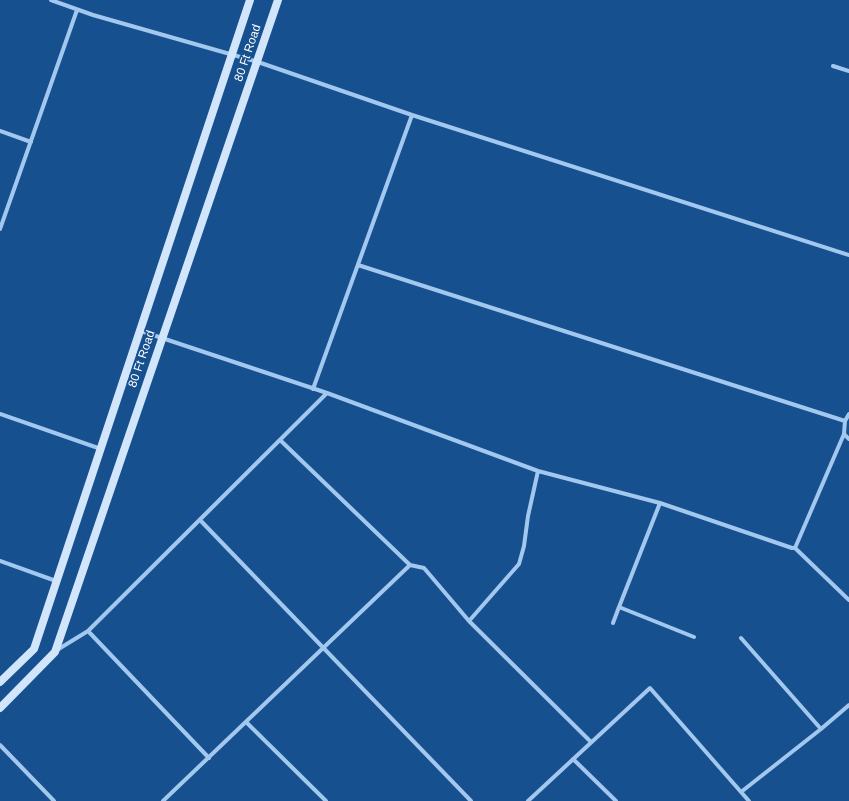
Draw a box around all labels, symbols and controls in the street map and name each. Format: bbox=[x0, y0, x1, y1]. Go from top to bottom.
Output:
street label: 80 Ft Road bbox=[232, 23, 264, 83]
street label: 80 Ft Road bbox=[126, 329, 158, 389]

